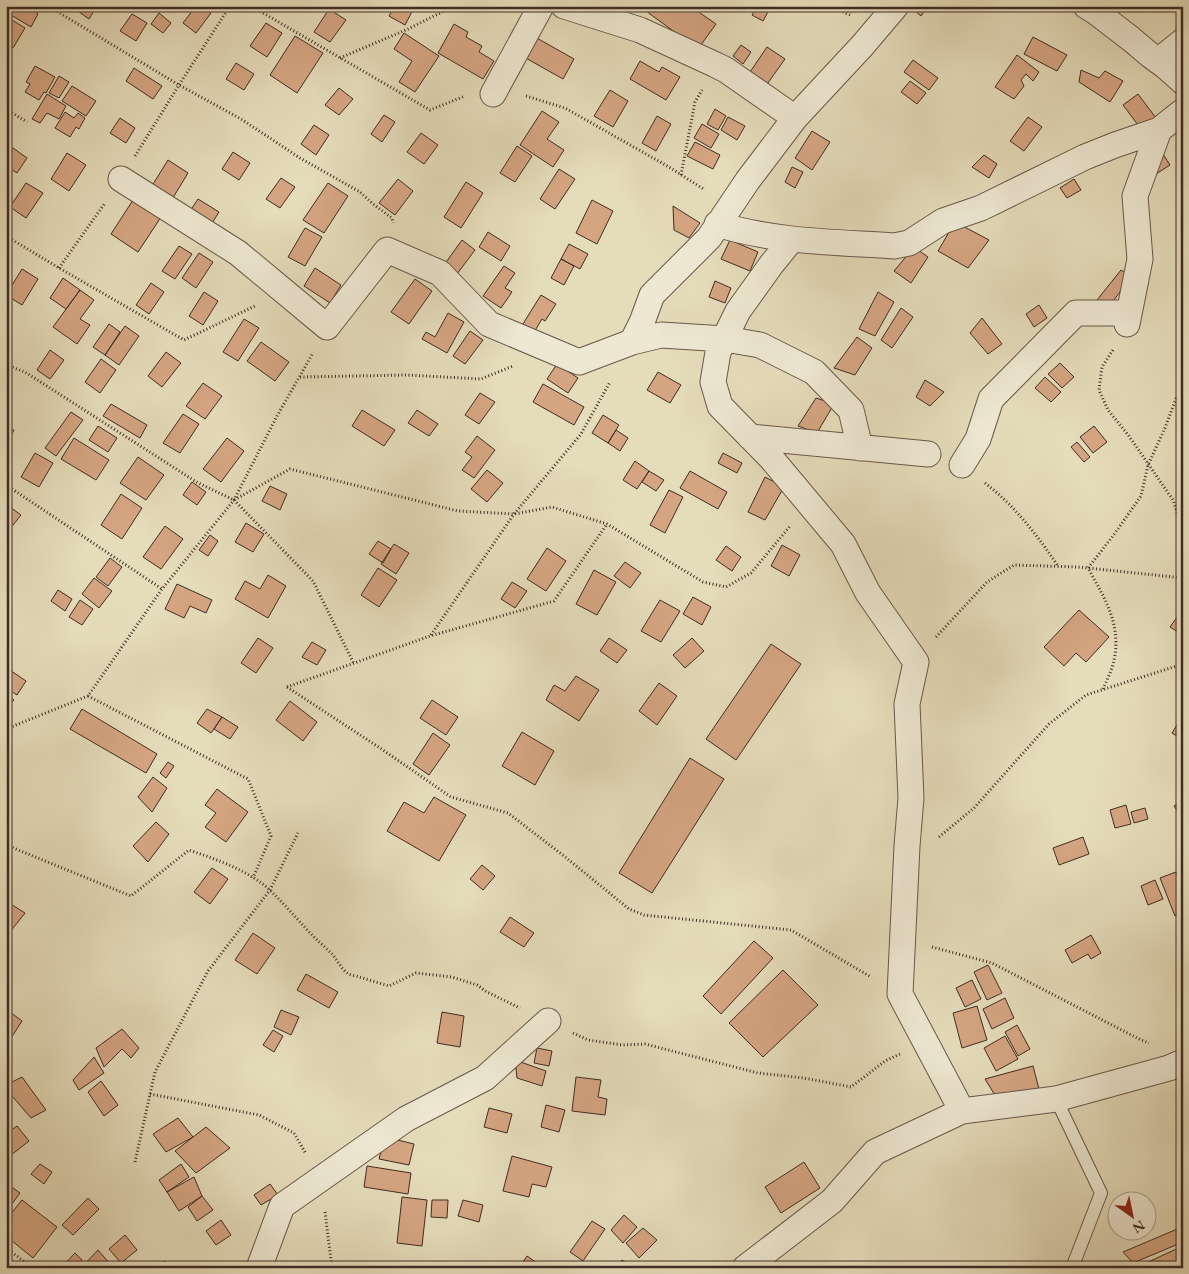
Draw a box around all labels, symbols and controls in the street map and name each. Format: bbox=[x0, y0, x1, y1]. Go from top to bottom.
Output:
north arrow bbox=[1106, 1192, 1156, 1242]
text: N bbox=[1129, 1216, 1149, 1238]

